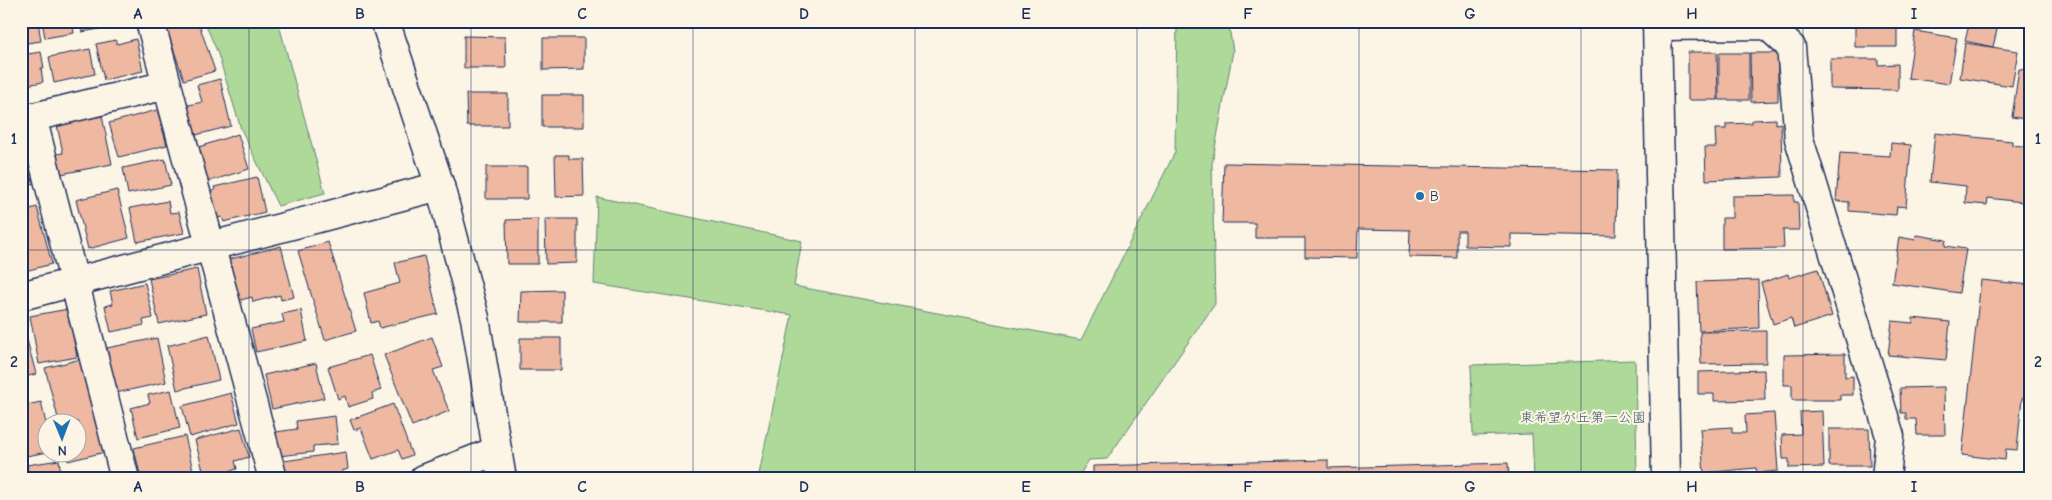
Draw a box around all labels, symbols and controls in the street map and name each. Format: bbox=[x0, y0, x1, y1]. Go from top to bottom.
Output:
text: A bbox=[134, 5, 143, 23]
text: B bbox=[355, 5, 365, 23]
text: C bbox=[577, 5, 587, 23]
text: D bbox=[799, 5, 809, 23]
text: E bbox=[1021, 5, 1031, 23]
text: F bbox=[1243, 5, 1253, 23]
text: G bbox=[1464, 5, 1476, 23]
text: H bbox=[1686, 5, 1698, 23]
text: I bbox=[1911, 5, 1917, 23]
text: 1 bbox=[11, 130, 17, 148]
text: 1 bbox=[2035, 130, 2041, 148]
place label: B bbox=[1430, 188, 1439, 205]
marker: B bbox=[1414, 190, 1426, 202]
text: 2 bbox=[10, 353, 18, 371]
text: 2 bbox=[2034, 353, 2042, 371]
park label: 東希望が丘第一公園 bbox=[1520, 409, 1646, 426]
north arrow bbox=[38, 412, 88, 462]
text: N bbox=[58, 442, 67, 459]
text: A bbox=[134, 478, 143, 496]
text: B bbox=[355, 478, 365, 496]
text: C bbox=[577, 478, 587, 496]
text: D bbox=[799, 478, 809, 496]
text: E bbox=[1021, 478, 1031, 496]
text: F bbox=[1243, 478, 1253, 496]
text: G bbox=[1464, 478, 1476, 496]
text: H bbox=[1686, 478, 1698, 496]
text: I bbox=[1911, 478, 1917, 496]

